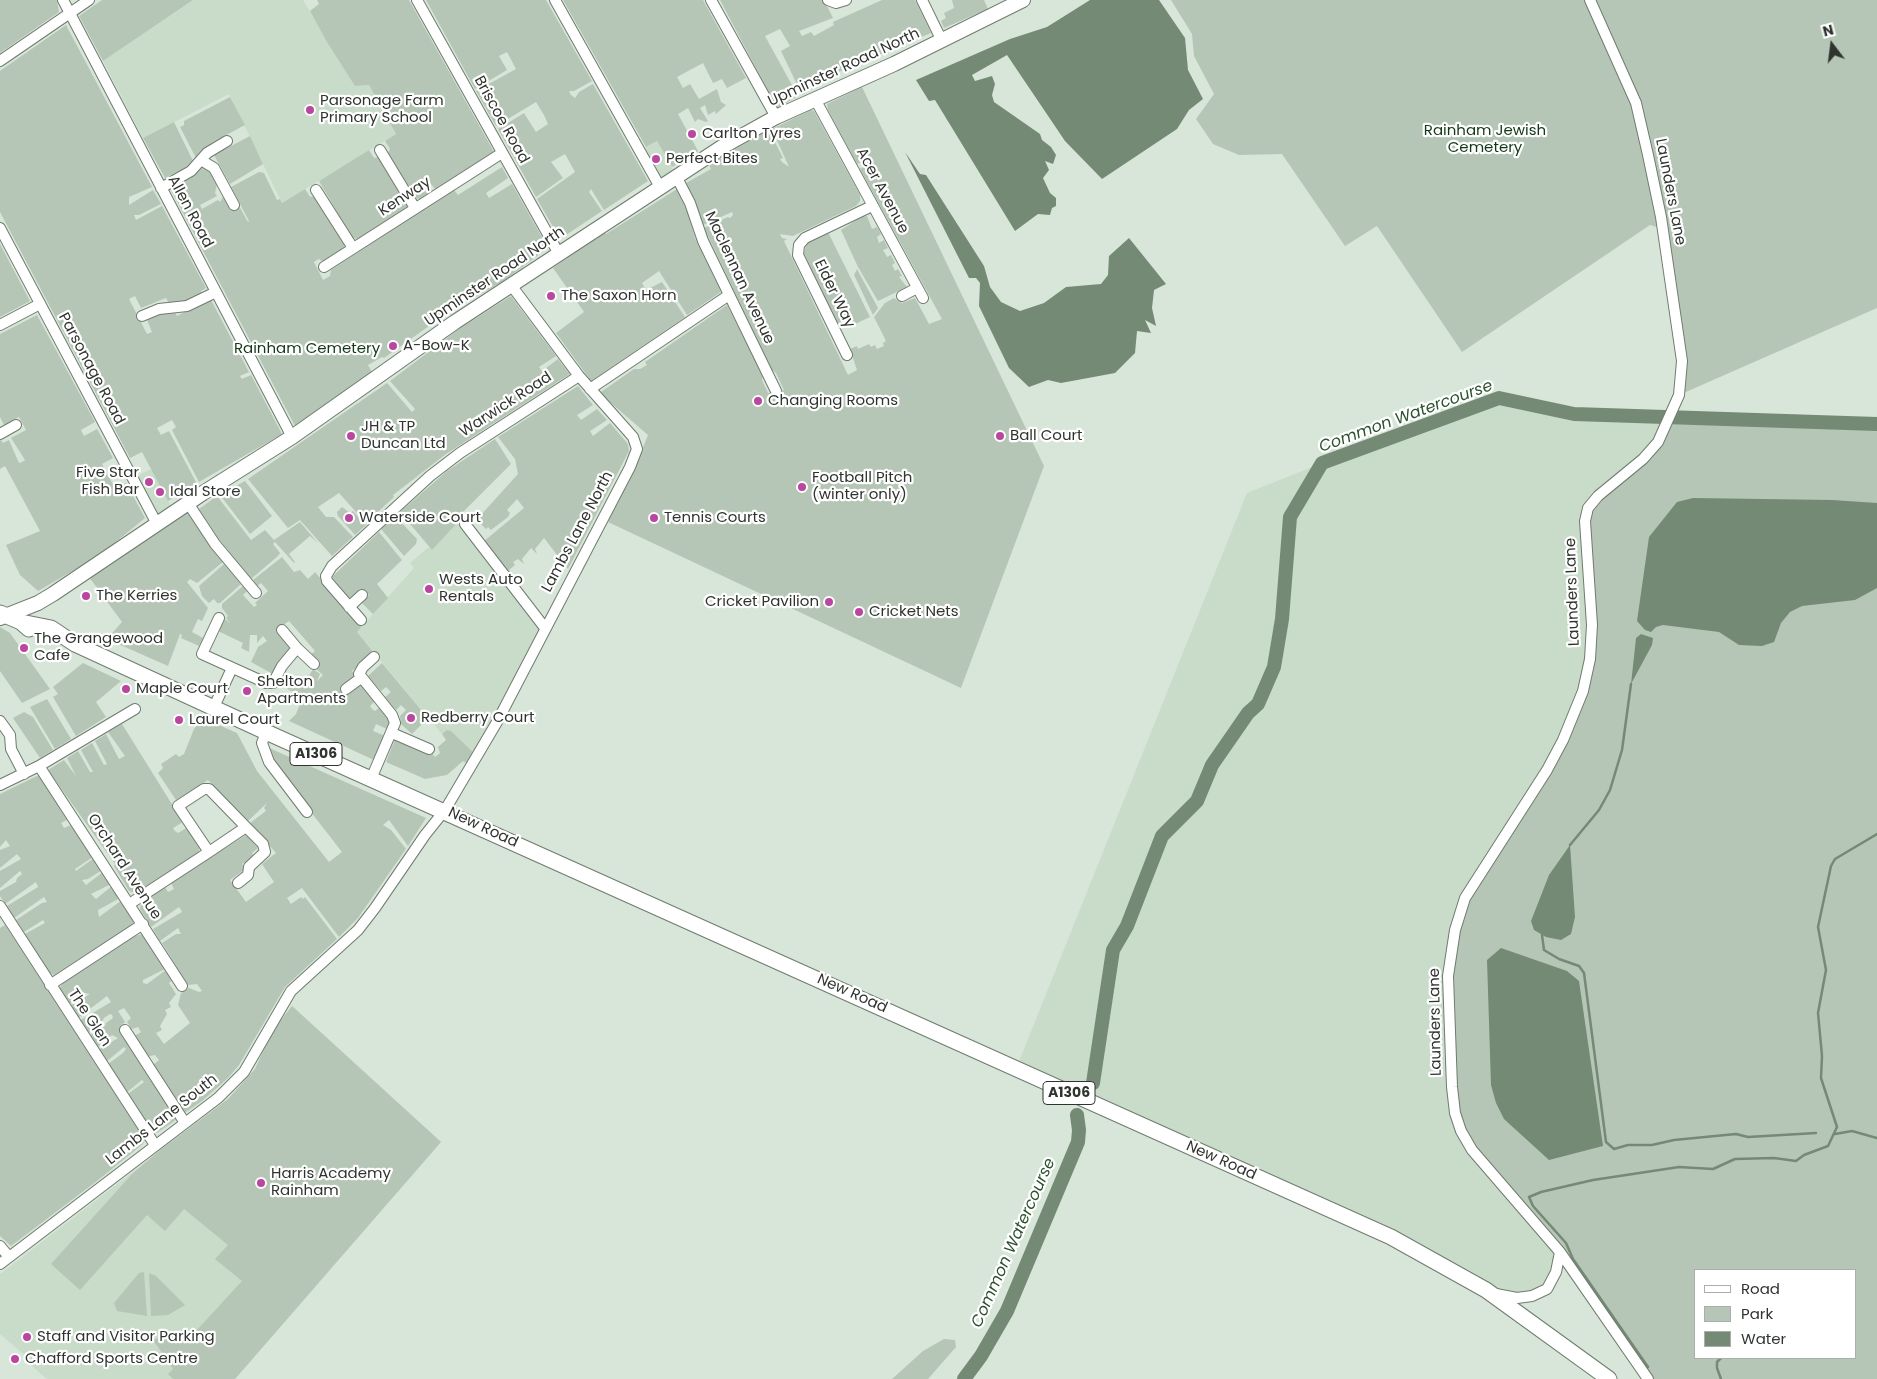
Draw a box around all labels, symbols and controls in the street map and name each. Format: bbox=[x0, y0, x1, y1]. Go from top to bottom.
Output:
text: N bbox=[1820, 19, 1836, 42]
north arrow bbox=[1807, 20, 1857, 70]
street label: Upminster Road North bbox=[765, 25, 923, 111]
street label: Briscoe Road bbox=[470, 73, 532, 167]
place label: Parsonage Farm Primary School bbox=[320, 92, 444, 127]
marker: Parsonage Farm Primary School bbox=[304, 104, 316, 116]
park label: Rainham Jewish Cemetery bbox=[1424, 122, 1546, 157]
place label: Carlton Tyres bbox=[702, 125, 801, 143]
marker: Carlton Tyres bbox=[686, 128, 698, 140]
street label: Launders Lane bbox=[1651, 137, 1689, 247]
street label: Acer Avenue bbox=[852, 145, 912, 237]
place label: Perfect Bites bbox=[666, 150, 758, 168]
marker: Perfect Bites bbox=[650, 153, 662, 165]
street label: Allen Road bbox=[163, 173, 217, 251]
street label: Kenway bbox=[375, 173, 435, 221]
street label: Maclennan Avenue bbox=[700, 209, 778, 347]
street label: Upminster Road North bbox=[422, 223, 568, 331]
street label: Elder Way bbox=[810, 257, 858, 331]
place label: The Saxon Horn bbox=[561, 287, 677, 305]
marker: The Saxon Horn bbox=[545, 290, 557, 302]
street label: Parsonage Road bbox=[54, 310, 128, 428]
place label: A-Bow-K bbox=[403, 337, 470, 355]
park label: Rainham Cemetery bbox=[234, 340, 380, 358]
marker: A-Bow-K bbox=[387, 340, 399, 352]
street label: Warwick Road bbox=[457, 369, 555, 441]
water label: Common Watercourse bbox=[1317, 377, 1495, 457]
place label: Changing Rooms bbox=[768, 392, 898, 410]
marker: Changing Rooms bbox=[752, 395, 764, 407]
place label: JH & TP Duncan Ltd bbox=[361, 418, 446, 453]
place label: Ball Court bbox=[1010, 427, 1083, 445]
marker: JH & TP Duncan Ltd bbox=[345, 430, 357, 442]
marker: Ball Court bbox=[994, 430, 1006, 442]
place label: Five Star Fish Bar bbox=[76, 464, 139, 499]
street label: Lambs Lane North bbox=[539, 468, 617, 596]
place label: Football Pitch (winter only) bbox=[812, 469, 912, 504]
marker: Five Star Fish Bar bbox=[143, 476, 155, 488]
marker: Football Pitch (winter only) bbox=[796, 481, 808, 493]
place label: Idal Store bbox=[170, 483, 240, 501]
marker: Idal Store bbox=[154, 486, 166, 498]
place label: Waterside Court bbox=[359, 509, 481, 527]
place label: Tennis Courts bbox=[664, 509, 766, 527]
marker: Waterside Court bbox=[343, 512, 355, 524]
marker: Tennis Courts bbox=[648, 512, 660, 524]
street label: Launders Lane bbox=[1562, 538, 1584, 646]
place label: Wests Auto Rentals bbox=[439, 571, 523, 606]
marker: Wests Auto Rentals bbox=[423, 583, 435, 595]
place label: The Kerries bbox=[96, 587, 177, 605]
marker: The Kerries bbox=[80, 590, 92, 602]
place label: Cricket Pavilion bbox=[705, 593, 819, 611]
marker: Cricket Pavilion bbox=[823, 596, 835, 608]
place label: Cricket Nets bbox=[869, 603, 959, 621]
marker: Cricket Nets bbox=[853, 606, 865, 618]
place label: The Grangewood Cafe bbox=[34, 630, 163, 665]
marker: The Grangewood Cafe bbox=[18, 642, 30, 654]
place label: Shelton Apartments bbox=[257, 673, 346, 708]
place label: Maple Court bbox=[136, 680, 228, 698]
marker: Maple Court bbox=[120, 683, 132, 695]
marker: Shelton Apartments bbox=[241, 685, 253, 697]
place label: Redberry Court bbox=[421, 709, 534, 727]
place label: Laurel Court bbox=[189, 711, 280, 729]
marker: Redberry Court bbox=[405, 712, 417, 724]
marker: Laurel Court bbox=[173, 714, 185, 726]
road number: A1306 bbox=[290, 742, 342, 766]
street label: New Road bbox=[445, 804, 521, 852]
street label: Orchard Avenue bbox=[83, 811, 165, 923]
street label: Launders Lane bbox=[1426, 968, 1446, 1076]
street label: New Road bbox=[814, 970, 890, 1018]
street label: The Glen bbox=[64, 986, 114, 1050]
street label: Lambs Lane South bbox=[103, 1071, 221, 1169]
road number: A1306 bbox=[1043, 1082, 1095, 1104]
street label: New Road bbox=[1183, 1137, 1259, 1185]
water label: Common Watercourse bbox=[968, 1155, 1060, 1331]
place label: Harris Academy Rainham bbox=[271, 1165, 391, 1200]
marker: Harris Academy Rainham bbox=[255, 1177, 267, 1189]
legend bbox=[1694, 1269, 1857, 1359]
text: Road bbox=[1741, 1278, 1780, 1299]
text: Park bbox=[1741, 1303, 1773, 1324]
place label: Staff and Visitor Parking bbox=[37, 1328, 215, 1346]
text: Water bbox=[1741, 1328, 1786, 1349]
marker: Staff and Visitor Parking bbox=[21, 1331, 33, 1343]
place label: Chafford Sports Centre bbox=[25, 1350, 198, 1368]
marker: Chafford Sports Centre bbox=[9, 1353, 21, 1365]

